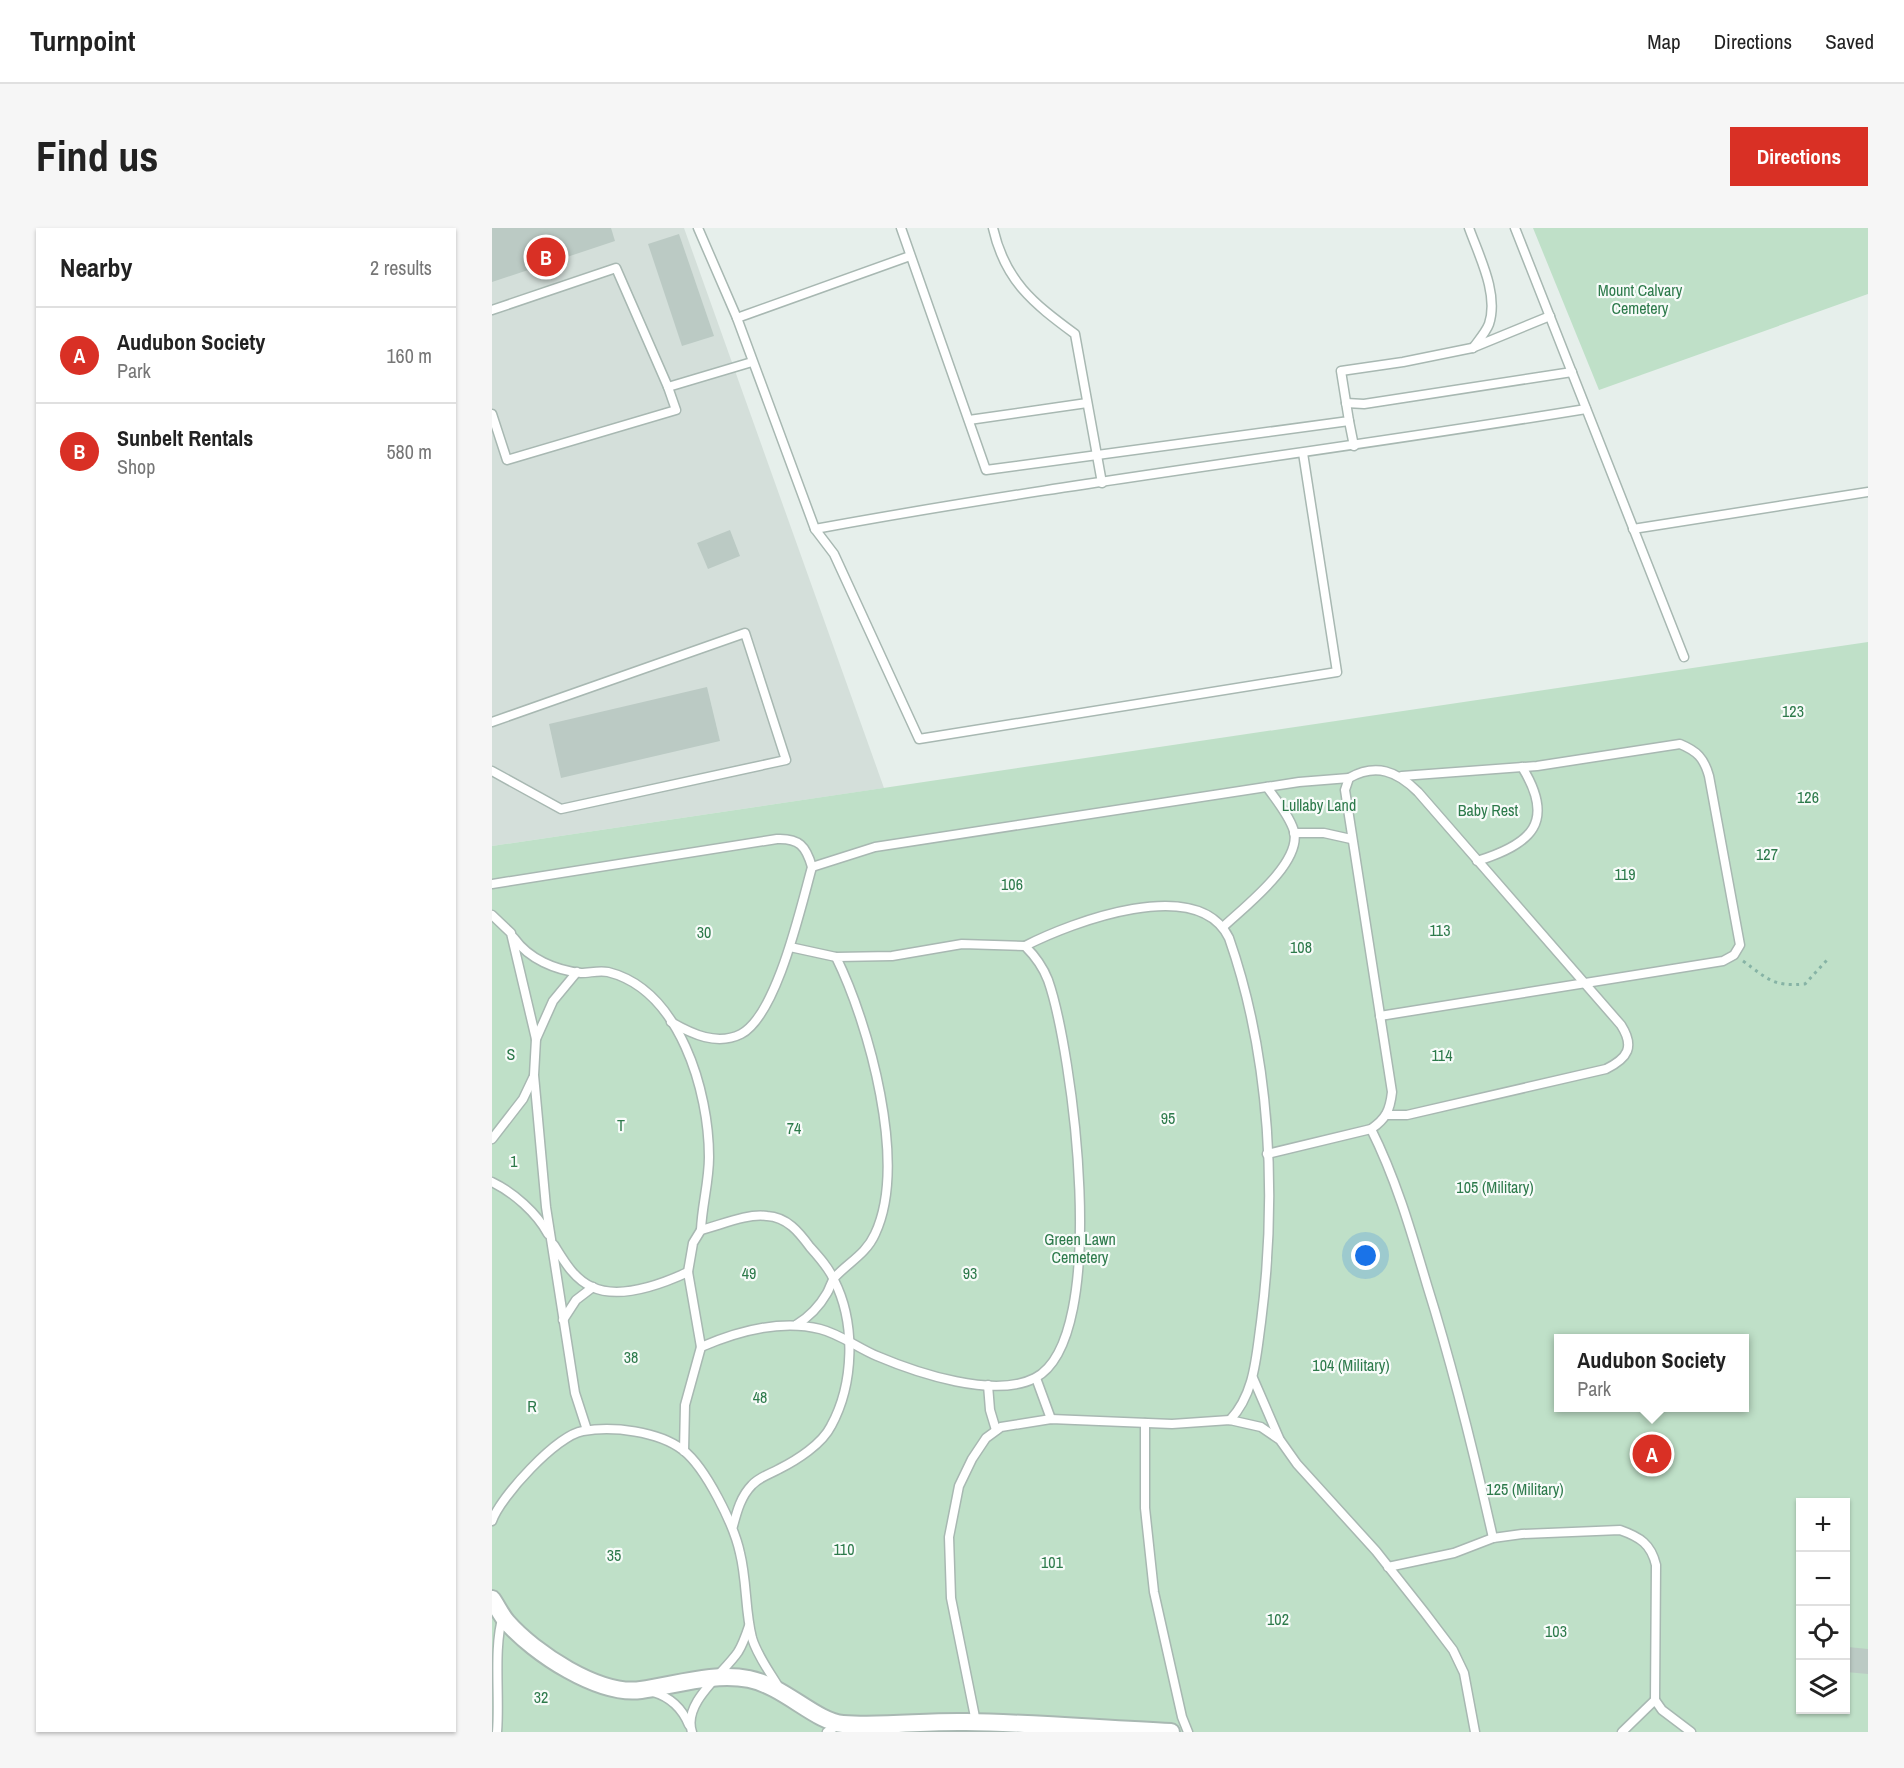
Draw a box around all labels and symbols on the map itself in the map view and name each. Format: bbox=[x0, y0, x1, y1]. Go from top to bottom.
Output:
pin: B bbox=[526, 234, 566, 279]
park label: Mount Calvary Cemetery bbox=[1598, 279, 1683, 319]
park label: 123 bbox=[1782, 700, 1804, 722]
park label: 126 bbox=[1797, 786, 1819, 808]
park label: Lullaby Land bbox=[1282, 794, 1356, 816]
park label: Baby Rest bbox=[1458, 799, 1519, 821]
park label: 127 bbox=[1756, 843, 1778, 865]
park label: 119 bbox=[1615, 863, 1635, 885]
park label: 106 bbox=[1001, 873, 1023, 895]
park label: 113 bbox=[1430, 919, 1450, 941]
park label: 30 bbox=[697, 921, 711, 943]
park label: 108 bbox=[1290, 936, 1312, 958]
park label: S bbox=[507, 1043, 516, 1065]
park label: 114 bbox=[1432, 1044, 1452, 1066]
park label: 95 bbox=[1161, 1107, 1175, 1129]
park label: T bbox=[617, 1114, 625, 1136]
park label: 74 bbox=[787, 1117, 801, 1139]
park label: 1 bbox=[510, 1150, 518, 1172]
park label: 105 (Military) bbox=[1456, 1176, 1534, 1198]
park label: Green Lawn Cemetery bbox=[1044, 1228, 1116, 1268]
your location bbox=[1351, 1241, 1380, 1270]
park label: 49 bbox=[742, 1262, 756, 1284]
park label: 93 bbox=[963, 1262, 977, 1284]
park label: 38 bbox=[624, 1346, 638, 1368]
park label: 104 (Military) bbox=[1312, 1354, 1390, 1376]
park label: 48 bbox=[753, 1386, 767, 1408]
park label: R bbox=[527, 1395, 537, 1417]
pin: A bbox=[1632, 1432, 1672, 1476]
park label: 125 (Military) bbox=[1486, 1478, 1564, 1500]
park label: 110 bbox=[834, 1538, 854, 1560]
park label: 35 bbox=[607, 1544, 621, 1566]
park label: 101 bbox=[1041, 1551, 1064, 1573]
park label: 102 bbox=[1267, 1608, 1289, 1630]
park label: 103 bbox=[1545, 1620, 1567, 1642]
park label: 32 bbox=[534, 1686, 548, 1708]

